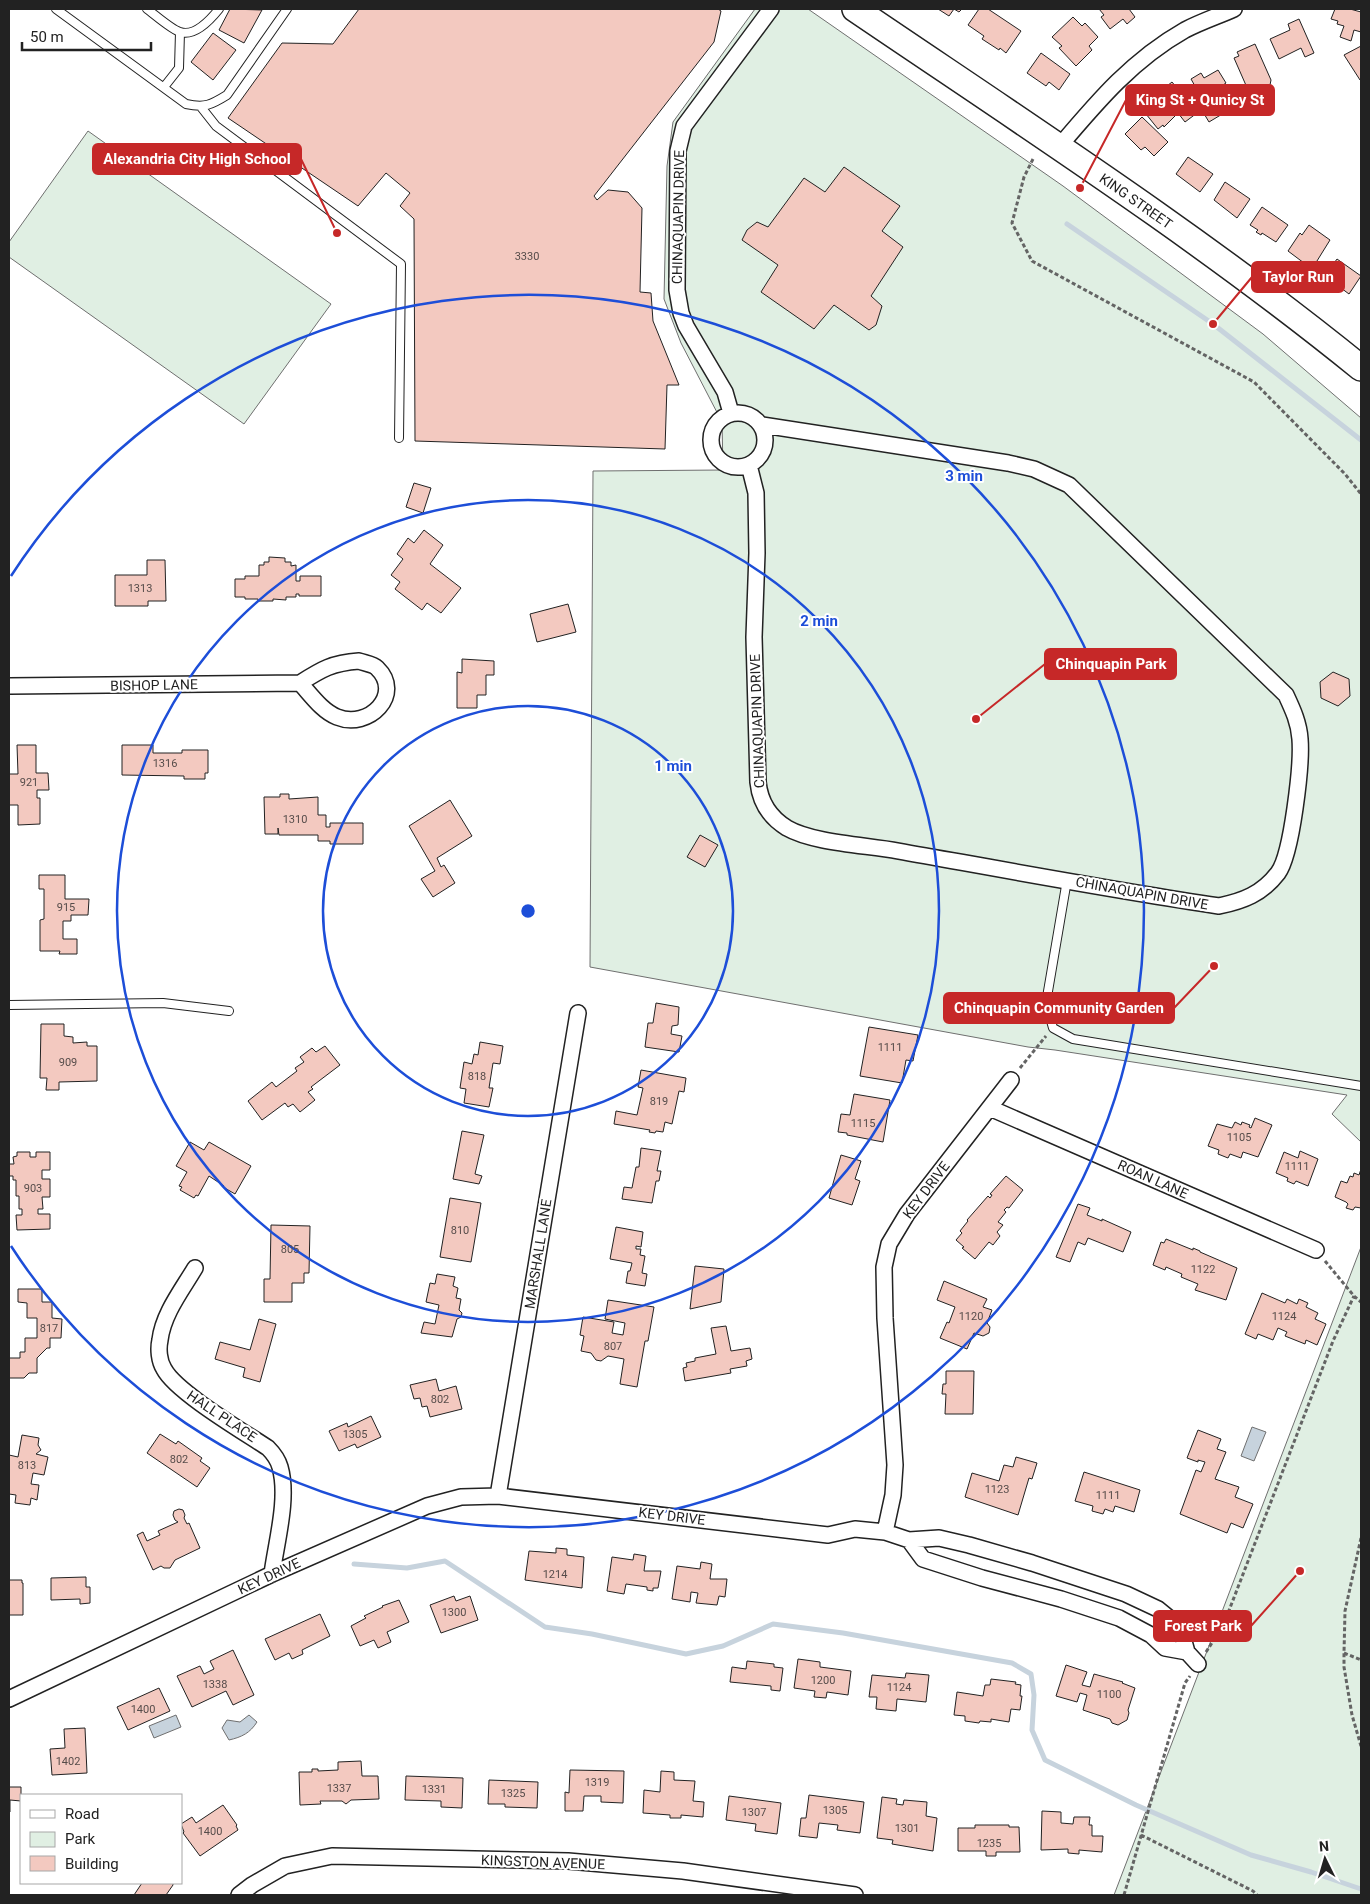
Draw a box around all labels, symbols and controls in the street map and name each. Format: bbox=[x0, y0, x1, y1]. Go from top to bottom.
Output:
scale bar bbox=[22, 20, 151, 52]
text: 50 m bbox=[30, 28, 64, 46]
callout: King St + Qunicy St bbox=[1126, 85, 1274, 115]
text: King St + Qunicy St bbox=[1136, 91, 1264, 109]
callout: Alexandria City High School bbox=[93, 144, 301, 174]
text: Alexandria City High School bbox=[103, 150, 291, 168]
street label: CHINAQUAPIN DRIVE bbox=[669, 150, 687, 284]
street label: KING STREET bbox=[1096, 170, 1176, 232]
house number: 3330 bbox=[515, 250, 539, 263]
callout: Taylor Run bbox=[1252, 262, 1344, 292]
text: Taylor Run bbox=[1262, 268, 1334, 286]
text: 3 min bbox=[945, 467, 983, 485]
house number: 1313 bbox=[128, 582, 152, 595]
text: 2 min bbox=[800, 612, 838, 630]
callout: Chinquapin Park bbox=[1045, 649, 1176, 679]
street label: CHINAQUAPIN DRIVE bbox=[747, 654, 767, 788]
text: Chinquapin Park bbox=[1055, 655, 1168, 673]
street label: BISHOP LANE bbox=[110, 676, 198, 694]
house number: 1316 bbox=[153, 757, 177, 770]
text: 1 min bbox=[654, 757, 692, 775]
house number: 921 bbox=[20, 776, 38, 789]
house number: 1310 bbox=[283, 813, 307, 826]
street label: CHINAQUAPIN DRIVE bbox=[1074, 873, 1210, 913]
house number: 915 bbox=[57, 901, 75, 914]
centre of rings bbox=[519, 902, 537, 920]
callout: Chinquapin Community Garden bbox=[944, 993, 1174, 1023]
text: Chinquapin Community Garden bbox=[954, 999, 1164, 1017]
house number: 1111 bbox=[878, 1041, 902, 1054]
house number: 909 bbox=[59, 1056, 77, 1069]
house number: 818 bbox=[468, 1070, 486, 1083]
house number: 819 bbox=[650, 1095, 668, 1108]
house number: 1115 bbox=[851, 1117, 875, 1130]
house number: 1105 bbox=[1227, 1131, 1251, 1144]
street label: ROAN LANE bbox=[1115, 1156, 1191, 1202]
street label: KEY DRIVE bbox=[899, 1158, 953, 1222]
house number: 1111 bbox=[1285, 1160, 1309, 1173]
house number: 903 bbox=[24, 1182, 42, 1195]
street label: MARSHALL LANE bbox=[521, 1198, 555, 1310]
house number: 810 bbox=[451, 1224, 469, 1237]
house number: 805 bbox=[281, 1243, 299, 1256]
house number: 1122 bbox=[1191, 1263, 1215, 1276]
house number: 1120 bbox=[959, 1310, 983, 1323]
house number: 1124 bbox=[1272, 1310, 1296, 1323]
house number: 817 bbox=[40, 1322, 58, 1335]
house number: 807 bbox=[604, 1340, 622, 1353]
street label: HALL PLACE bbox=[184, 1387, 260, 1445]
house number: 802 bbox=[431, 1393, 449, 1406]
house number: 1305 bbox=[343, 1428, 367, 1441]
house number: 802 bbox=[170, 1453, 188, 1466]
house number: 813 bbox=[18, 1459, 36, 1472]
house number: 1123 bbox=[985, 1483, 1009, 1496]
house number: 1111 bbox=[1096, 1489, 1120, 1502]
street label: KEY DRIVE bbox=[638, 1504, 706, 1528]
street label: KEY DRIVE bbox=[235, 1555, 303, 1597]
house number: 1214 bbox=[543, 1568, 567, 1581]
house number: 1300 bbox=[442, 1606, 466, 1619]
callout: Forest Park bbox=[1154, 1611, 1251, 1641]
text: Forest Park bbox=[1164, 1617, 1243, 1635]
house number: 1200 bbox=[811, 1674, 835, 1687]
house number: 1338 bbox=[203, 1678, 227, 1691]
house number: 1124 bbox=[887, 1681, 911, 1694]
house number: 1100 bbox=[1097, 1688, 1121, 1701]
house number: 1400 bbox=[131, 1703, 155, 1716]
house number: 1402 bbox=[56, 1755, 80, 1768]
house number: 1319 bbox=[585, 1776, 609, 1789]
house number: 1337 bbox=[327, 1782, 351, 1795]
house number: 1331 bbox=[422, 1783, 446, 1796]
house number: 1325 bbox=[501, 1787, 525, 1800]
legend bbox=[20, 1794, 182, 1884]
house number: 1305 bbox=[823, 1804, 847, 1817]
text: Road bbox=[65, 1805, 99, 1823]
house number: 1307 bbox=[742, 1806, 766, 1819]
house number: 1301 bbox=[895, 1822, 919, 1835]
house number: 1400 bbox=[198, 1825, 222, 1838]
text: Park bbox=[65, 1830, 96, 1848]
north arrow bbox=[1300, 1834, 1350, 1884]
house number: 1235 bbox=[977, 1837, 1001, 1850]
text: N bbox=[1318, 1838, 1329, 1854]
street label: KINGSTON AVENUE bbox=[481, 1852, 605, 1872]
text: Building bbox=[65, 1855, 119, 1873]

